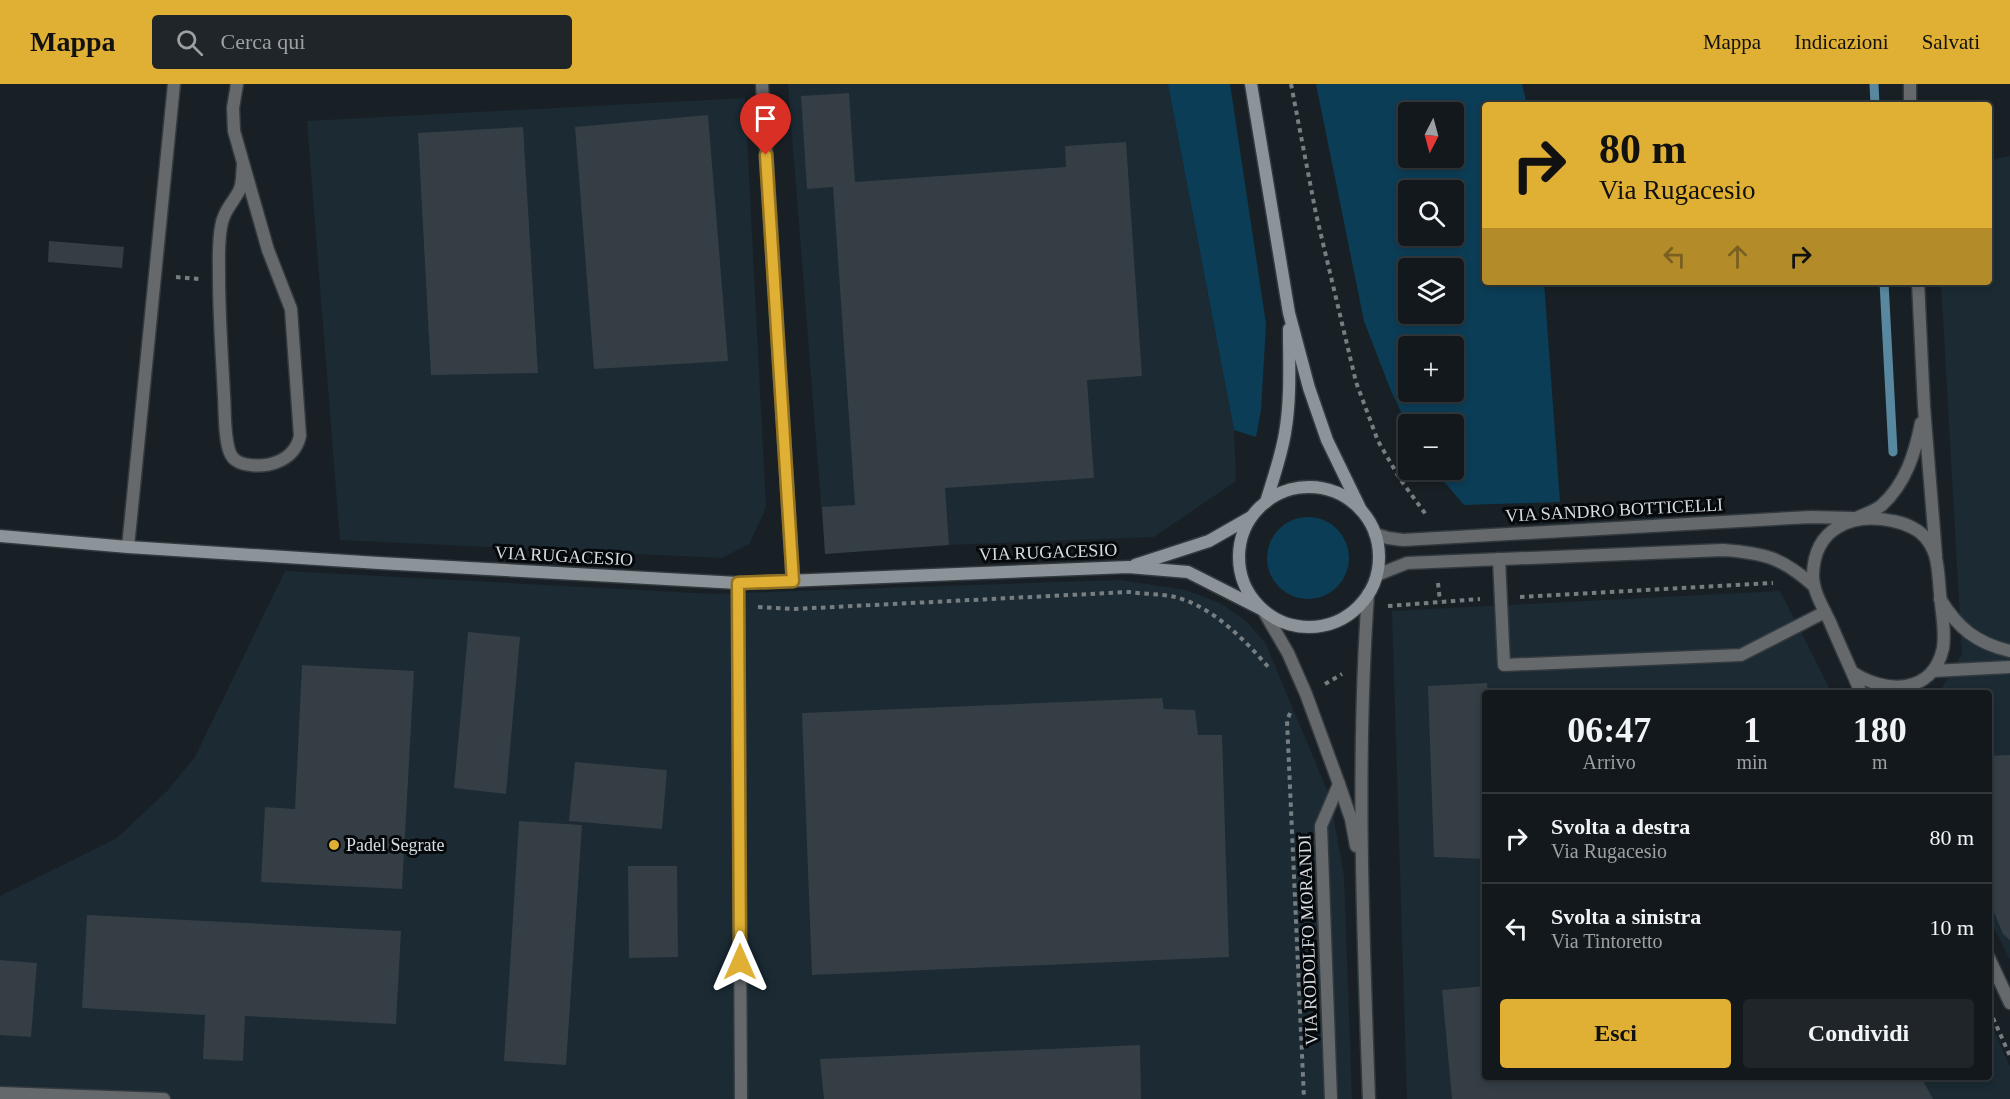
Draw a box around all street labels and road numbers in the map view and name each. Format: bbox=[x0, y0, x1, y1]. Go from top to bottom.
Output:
street label: VIA SANDRO BOTTICELLI bbox=[1505, 494, 1723, 526]
street label: VIA RUGACESIO bbox=[978, 540, 1118, 564]
street label: VIA RUGACESIO bbox=[494, 542, 634, 570]
street label: VIA RODOLFO MORANDI bbox=[1294, 834, 1322, 1046]

